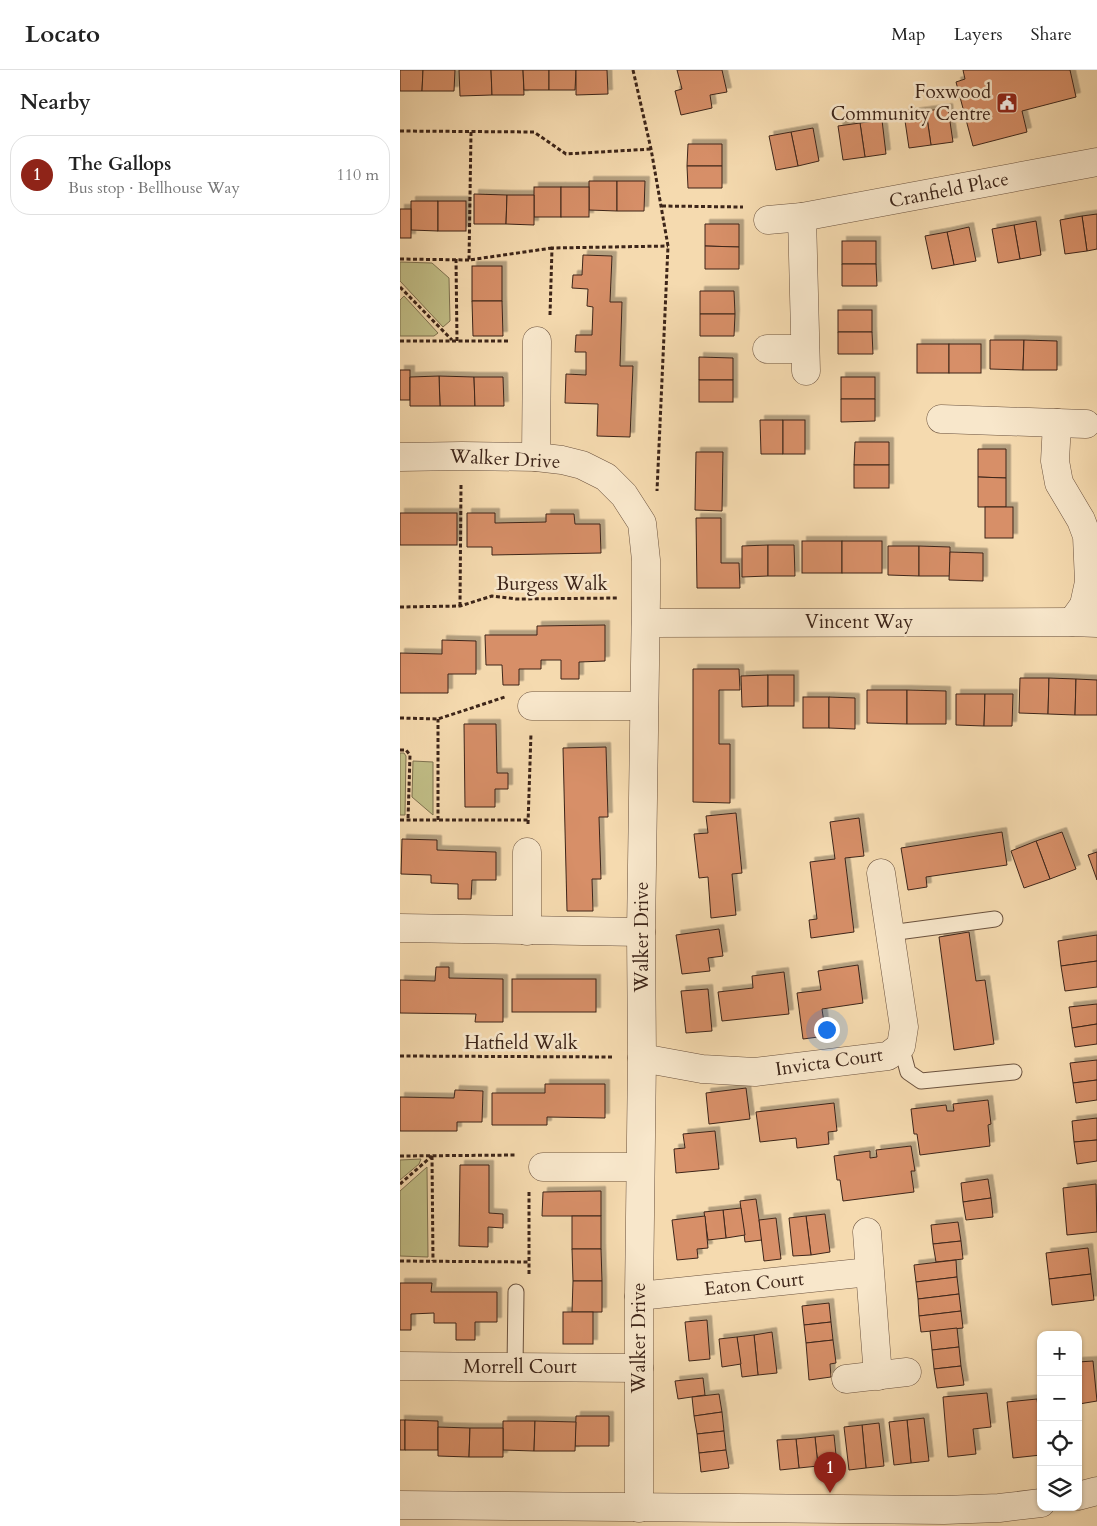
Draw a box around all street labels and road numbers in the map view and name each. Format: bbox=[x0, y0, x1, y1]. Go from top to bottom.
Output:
street label: Cranfield Place bbox=[887, 166, 1011, 214]
street label: Walker Drive bbox=[448, 443, 561, 475]
street label: Burgess Walk bbox=[496, 571, 609, 597]
street label: Vincent Way bbox=[805, 609, 913, 635]
street label: Walker Drive bbox=[629, 882, 655, 993]
street label: Hatfield Walk bbox=[464, 1030, 579, 1056]
street label: Invicta Court bbox=[774, 1042, 884, 1082]
street label: Eaton Court bbox=[703, 1266, 805, 1302]
street label: Walker Drive bbox=[626, 1283, 652, 1394]
street label: Morrell Court bbox=[463, 1354, 577, 1380]

